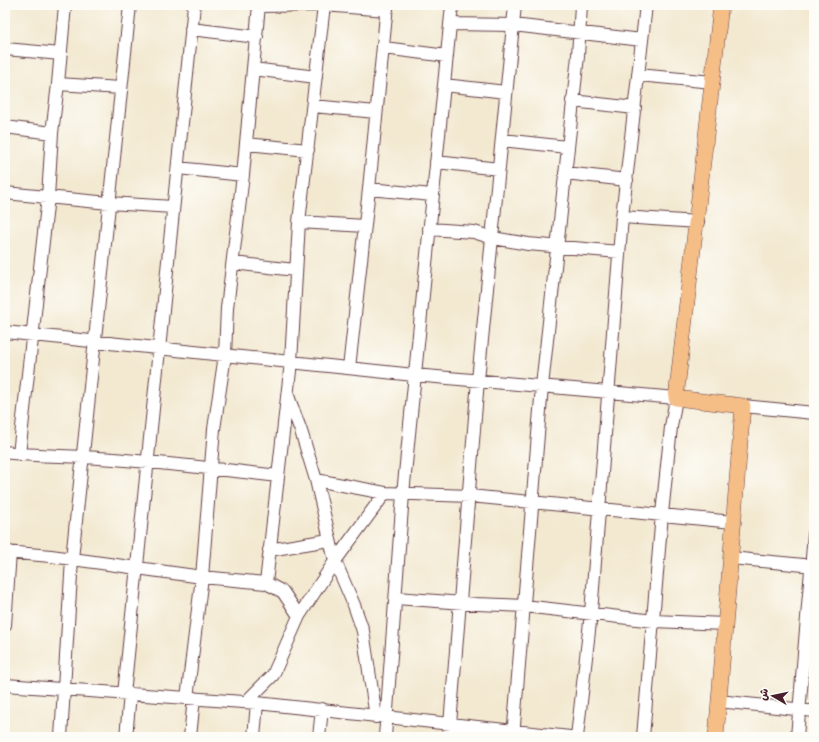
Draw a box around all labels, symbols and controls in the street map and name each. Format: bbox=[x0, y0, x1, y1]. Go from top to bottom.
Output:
north arrow bbox=[753, 676, 793, 716]
text: ش bbox=[756, 688, 771, 702]

